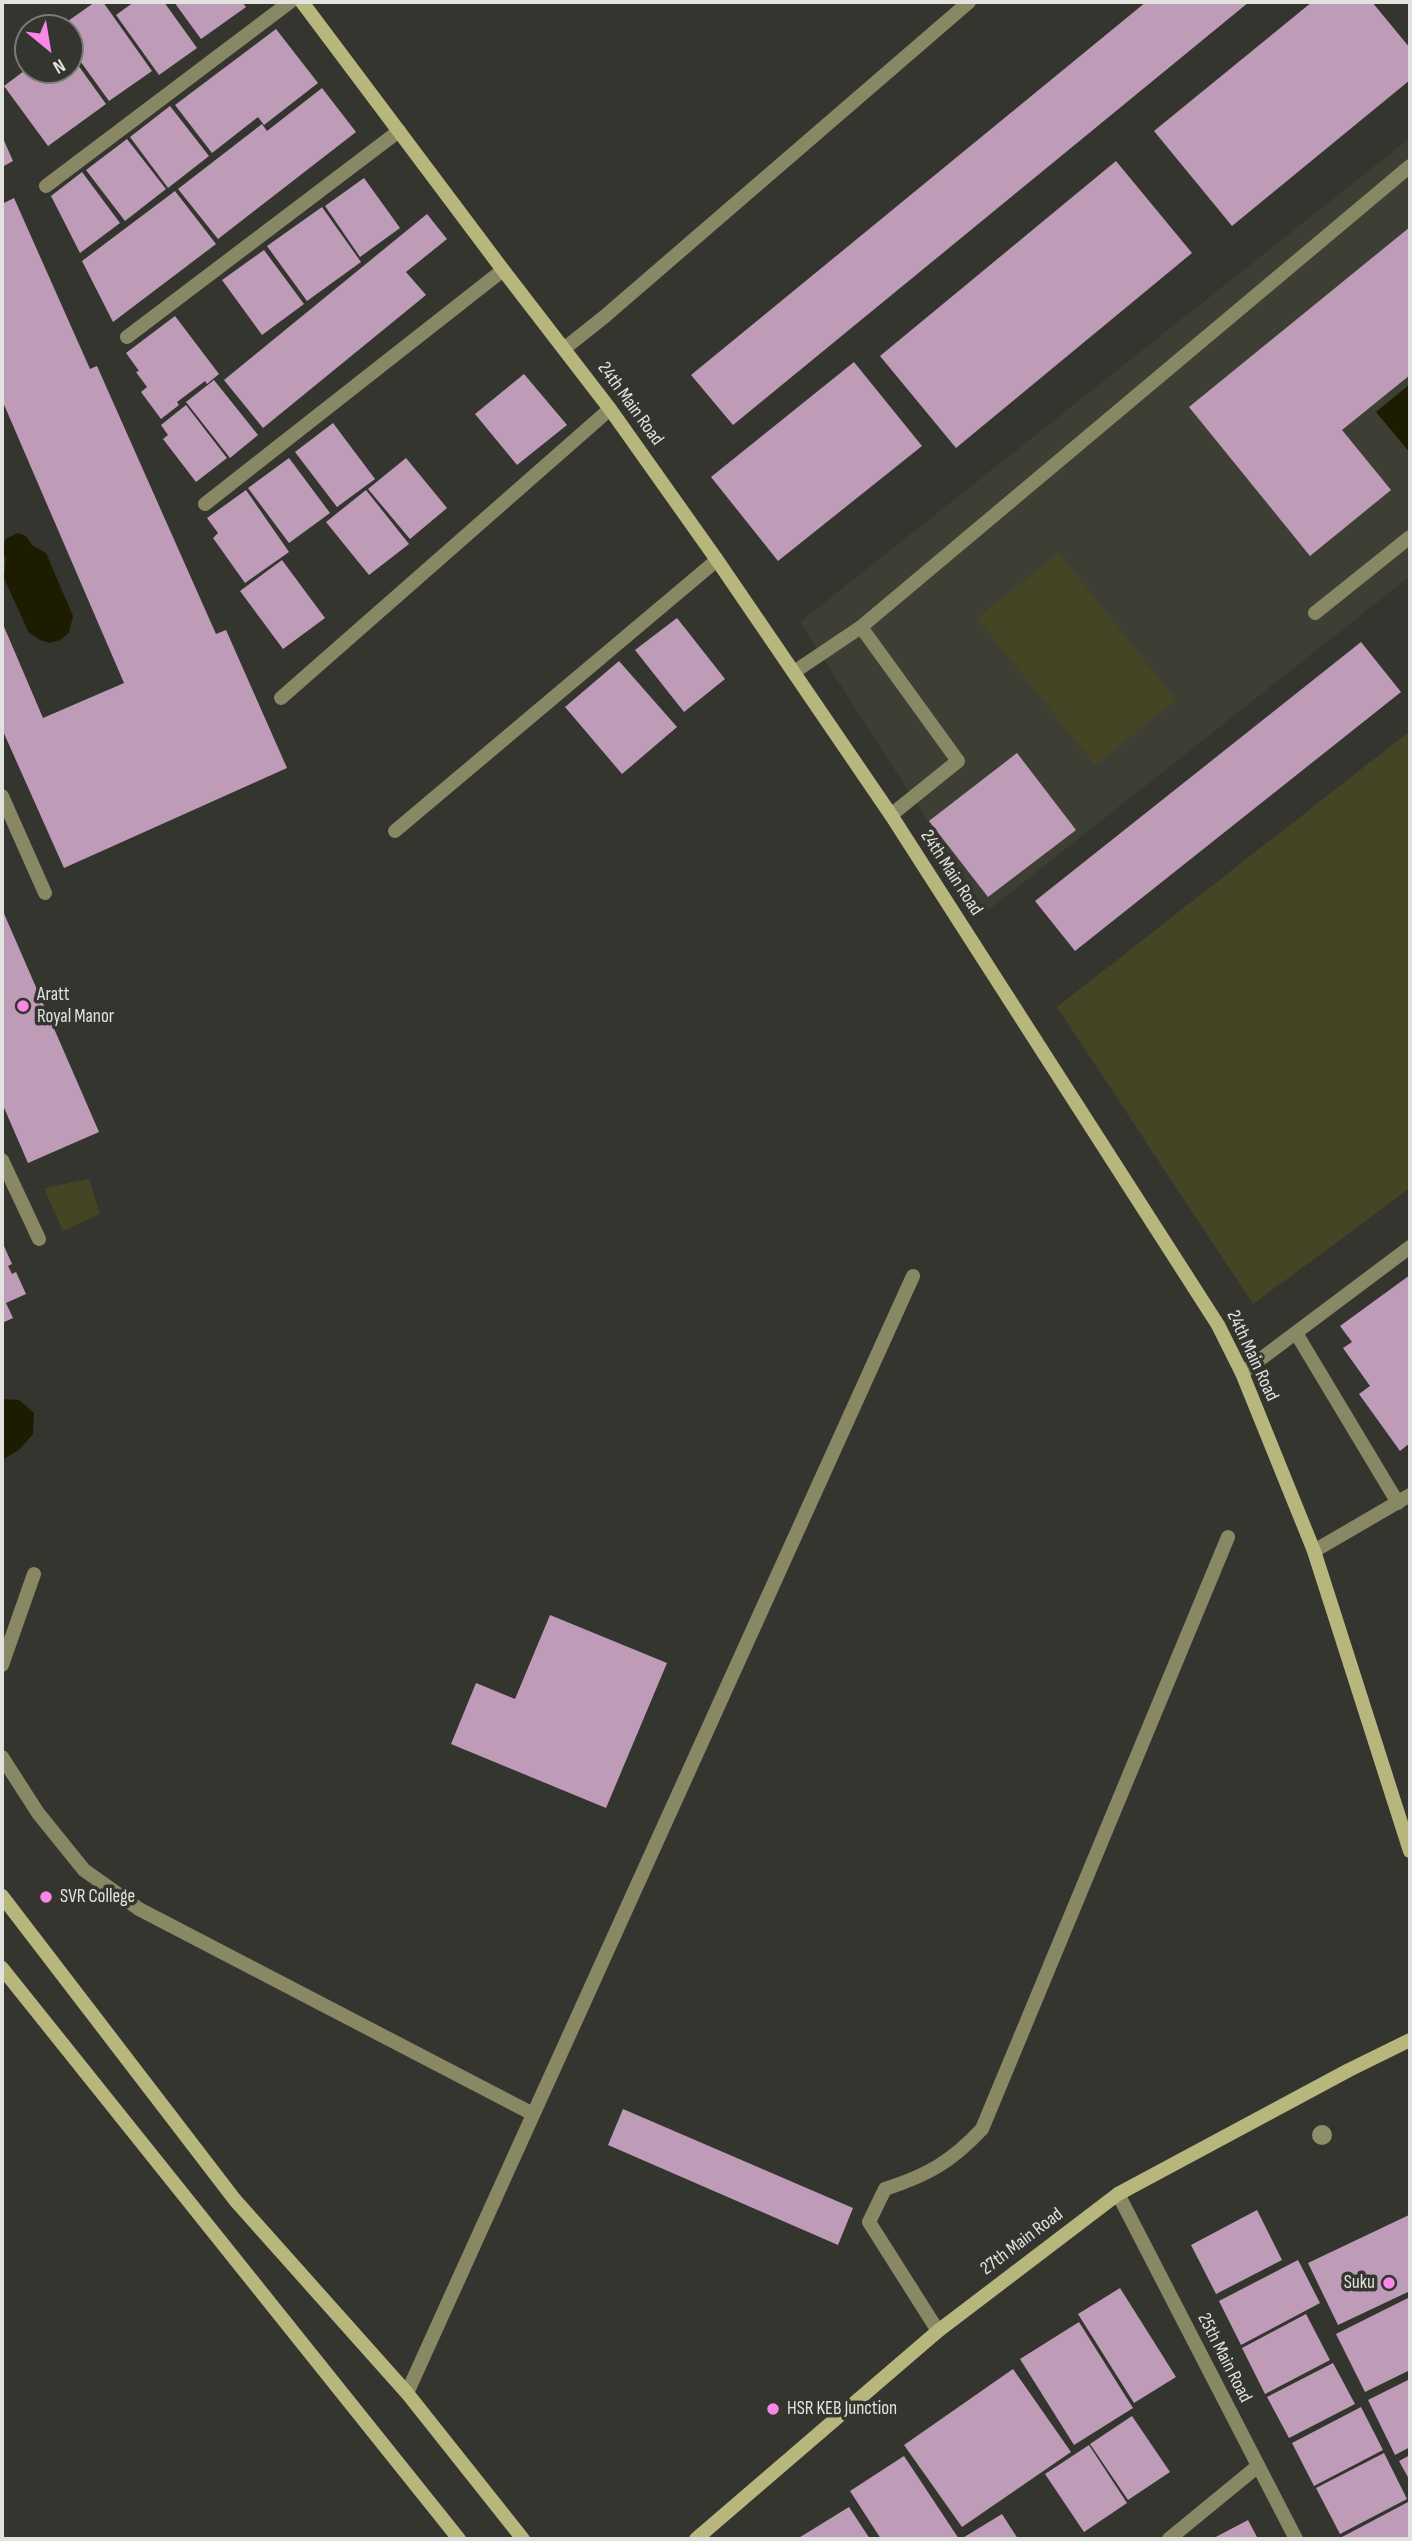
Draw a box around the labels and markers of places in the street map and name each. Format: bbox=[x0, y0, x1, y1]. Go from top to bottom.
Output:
place label: Aratt Royal Manor bbox=[37, 984, 114, 1028]
marker: Aratt Royal Manor bbox=[15, 998, 31, 1014]
place label: SVR College bbox=[60, 1886, 135, 1908]
marker: SVR College bbox=[38, 1889, 54, 1905]
place label: Suku bbox=[1344, 2272, 1375, 2294]
marker: Suku bbox=[1381, 2275, 1397, 2291]
place label: HSR KEB Junction bbox=[787, 2398, 897, 2420]
marker: HSR KEB Junction bbox=[765, 2401, 781, 2417]

